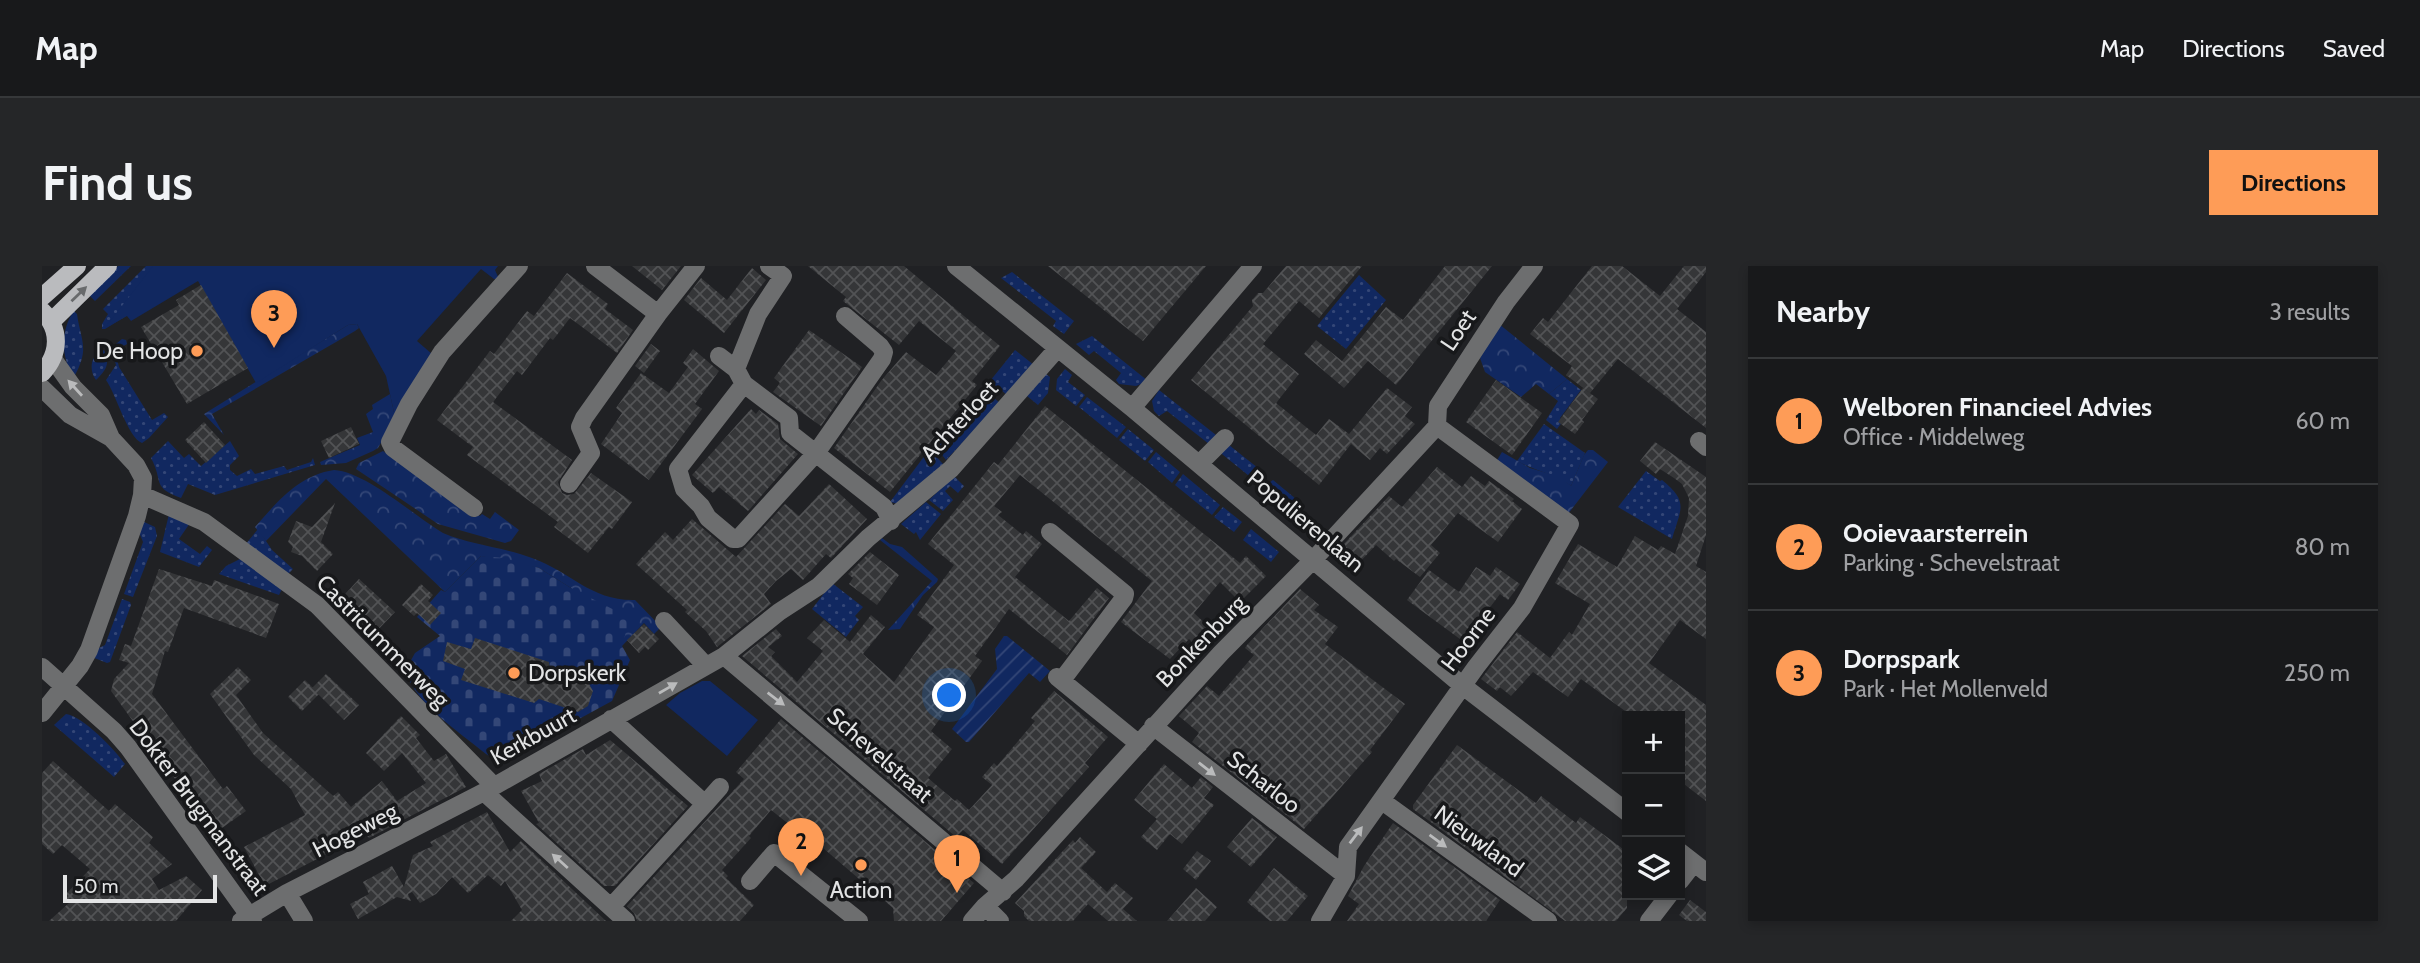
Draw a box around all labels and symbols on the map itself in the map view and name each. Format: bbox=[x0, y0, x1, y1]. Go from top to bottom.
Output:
one-way arrow bbox=[71, 285, 88, 302]
pin: 3 bbox=[251, 290, 297, 348]
street label: Loet bbox=[1434, 304, 1482, 356]
place label: De Hoop bbox=[95, 337, 183, 365]
marker: De Hoop bbox=[189, 343, 205, 359]
street label: Achterloet bbox=[914, 374, 1004, 467]
one-way arrow bbox=[68, 380, 84, 397]
street label: Populierenlaan bbox=[1242, 464, 1370, 578]
street label: Castricummerweg bbox=[311, 569, 456, 714]
street label: Bonkenburg bbox=[1150, 589, 1252, 693]
street label: Hoorne bbox=[1435, 601, 1501, 677]
place label: Dorpskerk bbox=[528, 659, 627, 687]
marker: Dorpskerk bbox=[506, 665, 522, 681]
your location bbox=[932, 678, 966, 712]
one-way arrow bbox=[658, 682, 677, 694]
one-way arrow bbox=[767, 692, 785, 706]
street label: Kerkbuurt bbox=[485, 701, 581, 771]
street label: Schevelstraat bbox=[822, 702, 939, 808]
street label: Dokter Brugmanstraat bbox=[123, 713, 275, 901]
street label: Scharloo bbox=[1222, 745, 1306, 819]
one-way arrow bbox=[1198, 761, 1216, 775]
street label: Hogeweg bbox=[308, 796, 403, 863]
street label: Nieuwland bbox=[1429, 799, 1529, 883]
pin: 2 bbox=[778, 818, 824, 876]
one-way arrow bbox=[1349, 827, 1364, 845]
one-way arrow bbox=[1429, 834, 1447, 848]
pin: 1 bbox=[934, 835, 980, 893]
one-way arrow bbox=[551, 853, 569, 869]
marker: Action bbox=[853, 857, 869, 873]
scale bar bbox=[63, 872, 217, 904]
place label: Action bbox=[830, 876, 892, 904]

